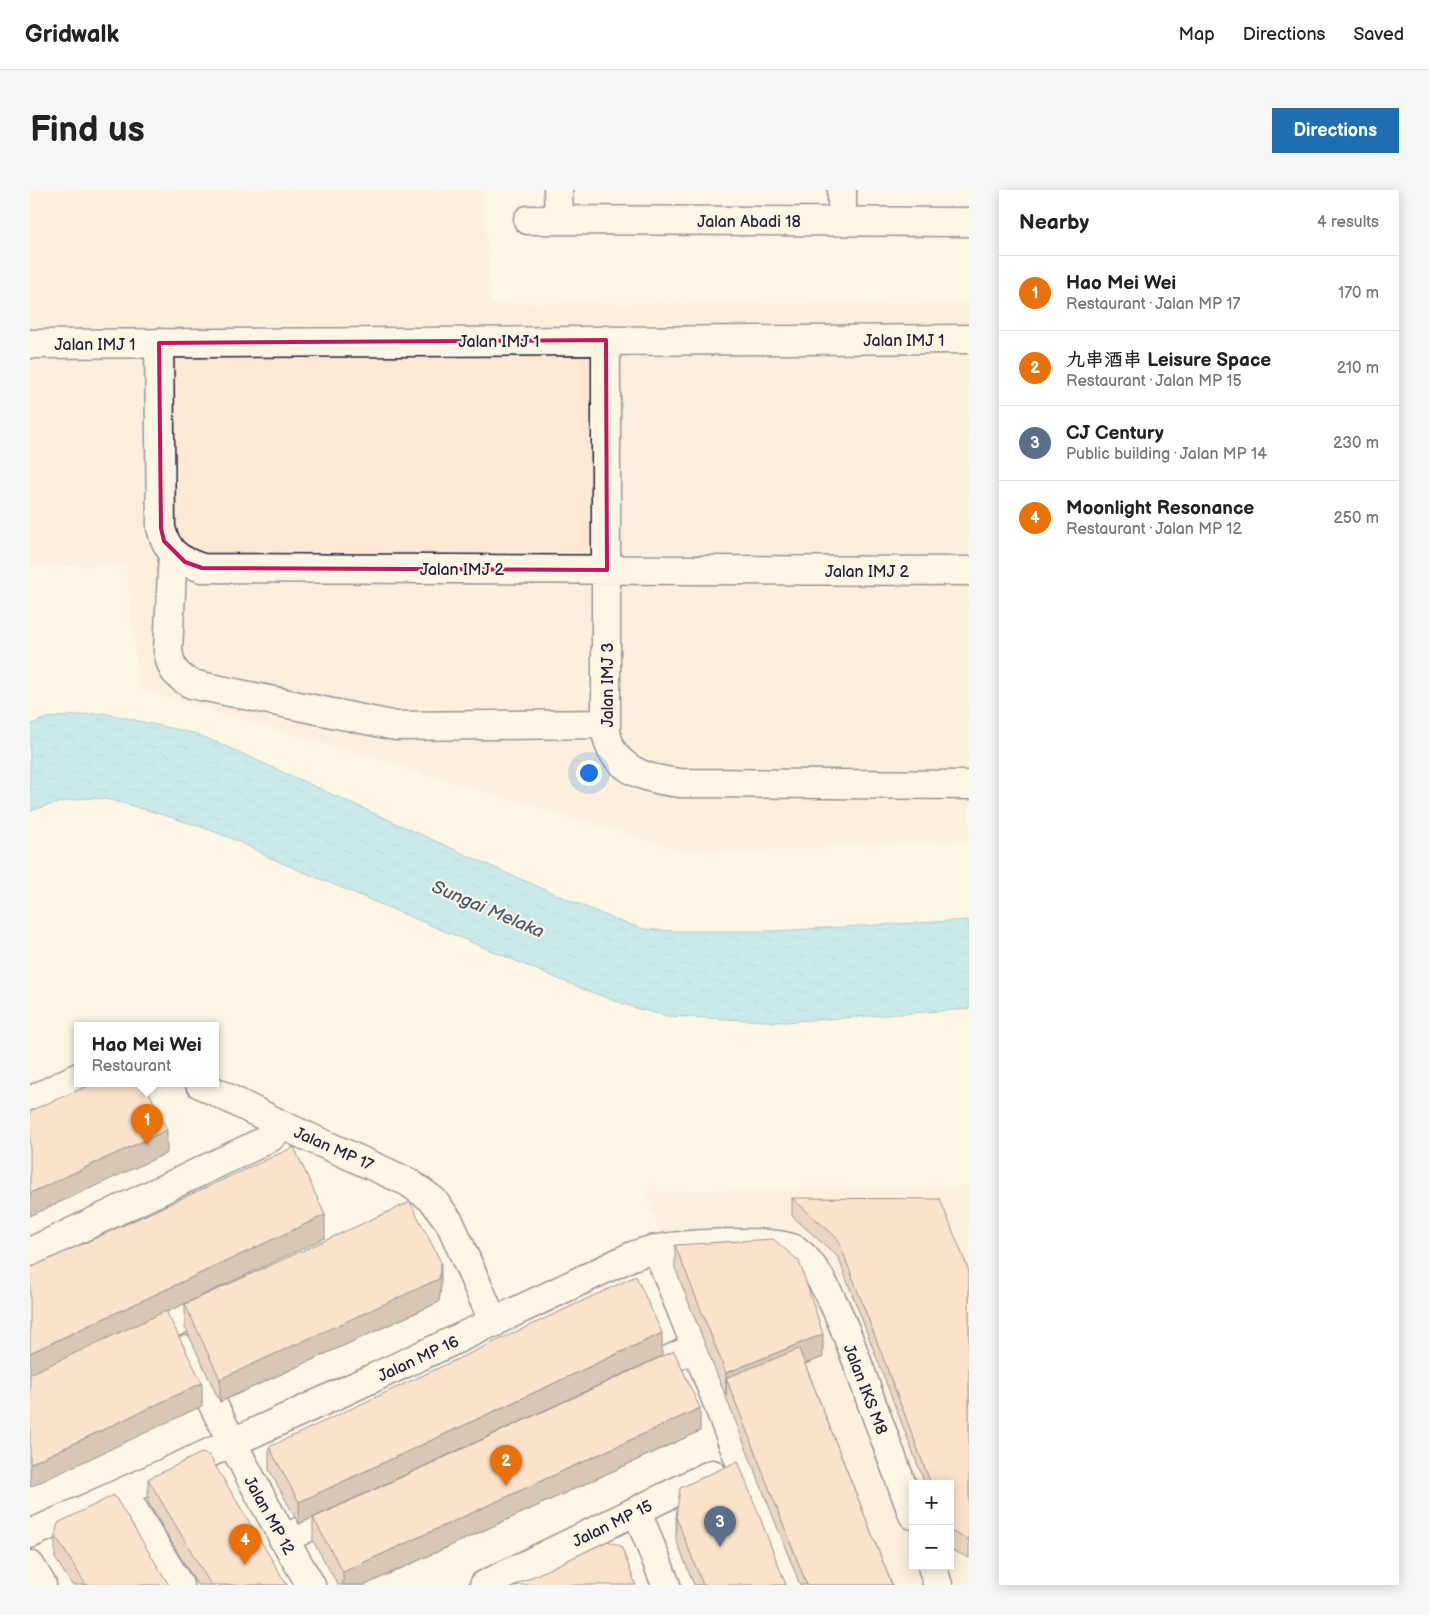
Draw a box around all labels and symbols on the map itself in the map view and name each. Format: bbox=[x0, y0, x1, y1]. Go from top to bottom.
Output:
street label: Jalan Abadi 18 bbox=[697, 213, 801, 232]
street label: Jalan IMJ 1 bbox=[864, 332, 944, 351]
street label: Jalan IMJ 1 bbox=[459, 333, 539, 352]
street label: Jalan IMJ 1 bbox=[55, 336, 135, 355]
street label: Jalan IMJ 2 bbox=[420, 561, 505, 580]
street label: Jalan IMJ 2 bbox=[825, 563, 910, 582]
street label: Jalan IMJ 3 bbox=[599, 643, 618, 727]
your location bbox=[576, 760, 602, 786]
water label: Sungai Melaka bbox=[428, 876, 547, 943]
pin: 1 bbox=[131, 1104, 163, 1145]
street label: Jalan MP 17 bbox=[291, 1123, 376, 1175]
street label: Jalan MP 16 bbox=[375, 1332, 462, 1386]
street label: Jalan IKS M8 bbox=[839, 1342, 891, 1437]
pin: 2 bbox=[490, 1445, 522, 1486]
street label: Jalan MP 12 bbox=[239, 1473, 298, 1559]
street label: Jalan MP 15 bbox=[570, 1497, 656, 1552]
pin: 3 bbox=[704, 1506, 736, 1547]
pin: 4 bbox=[229, 1524, 261, 1565]

